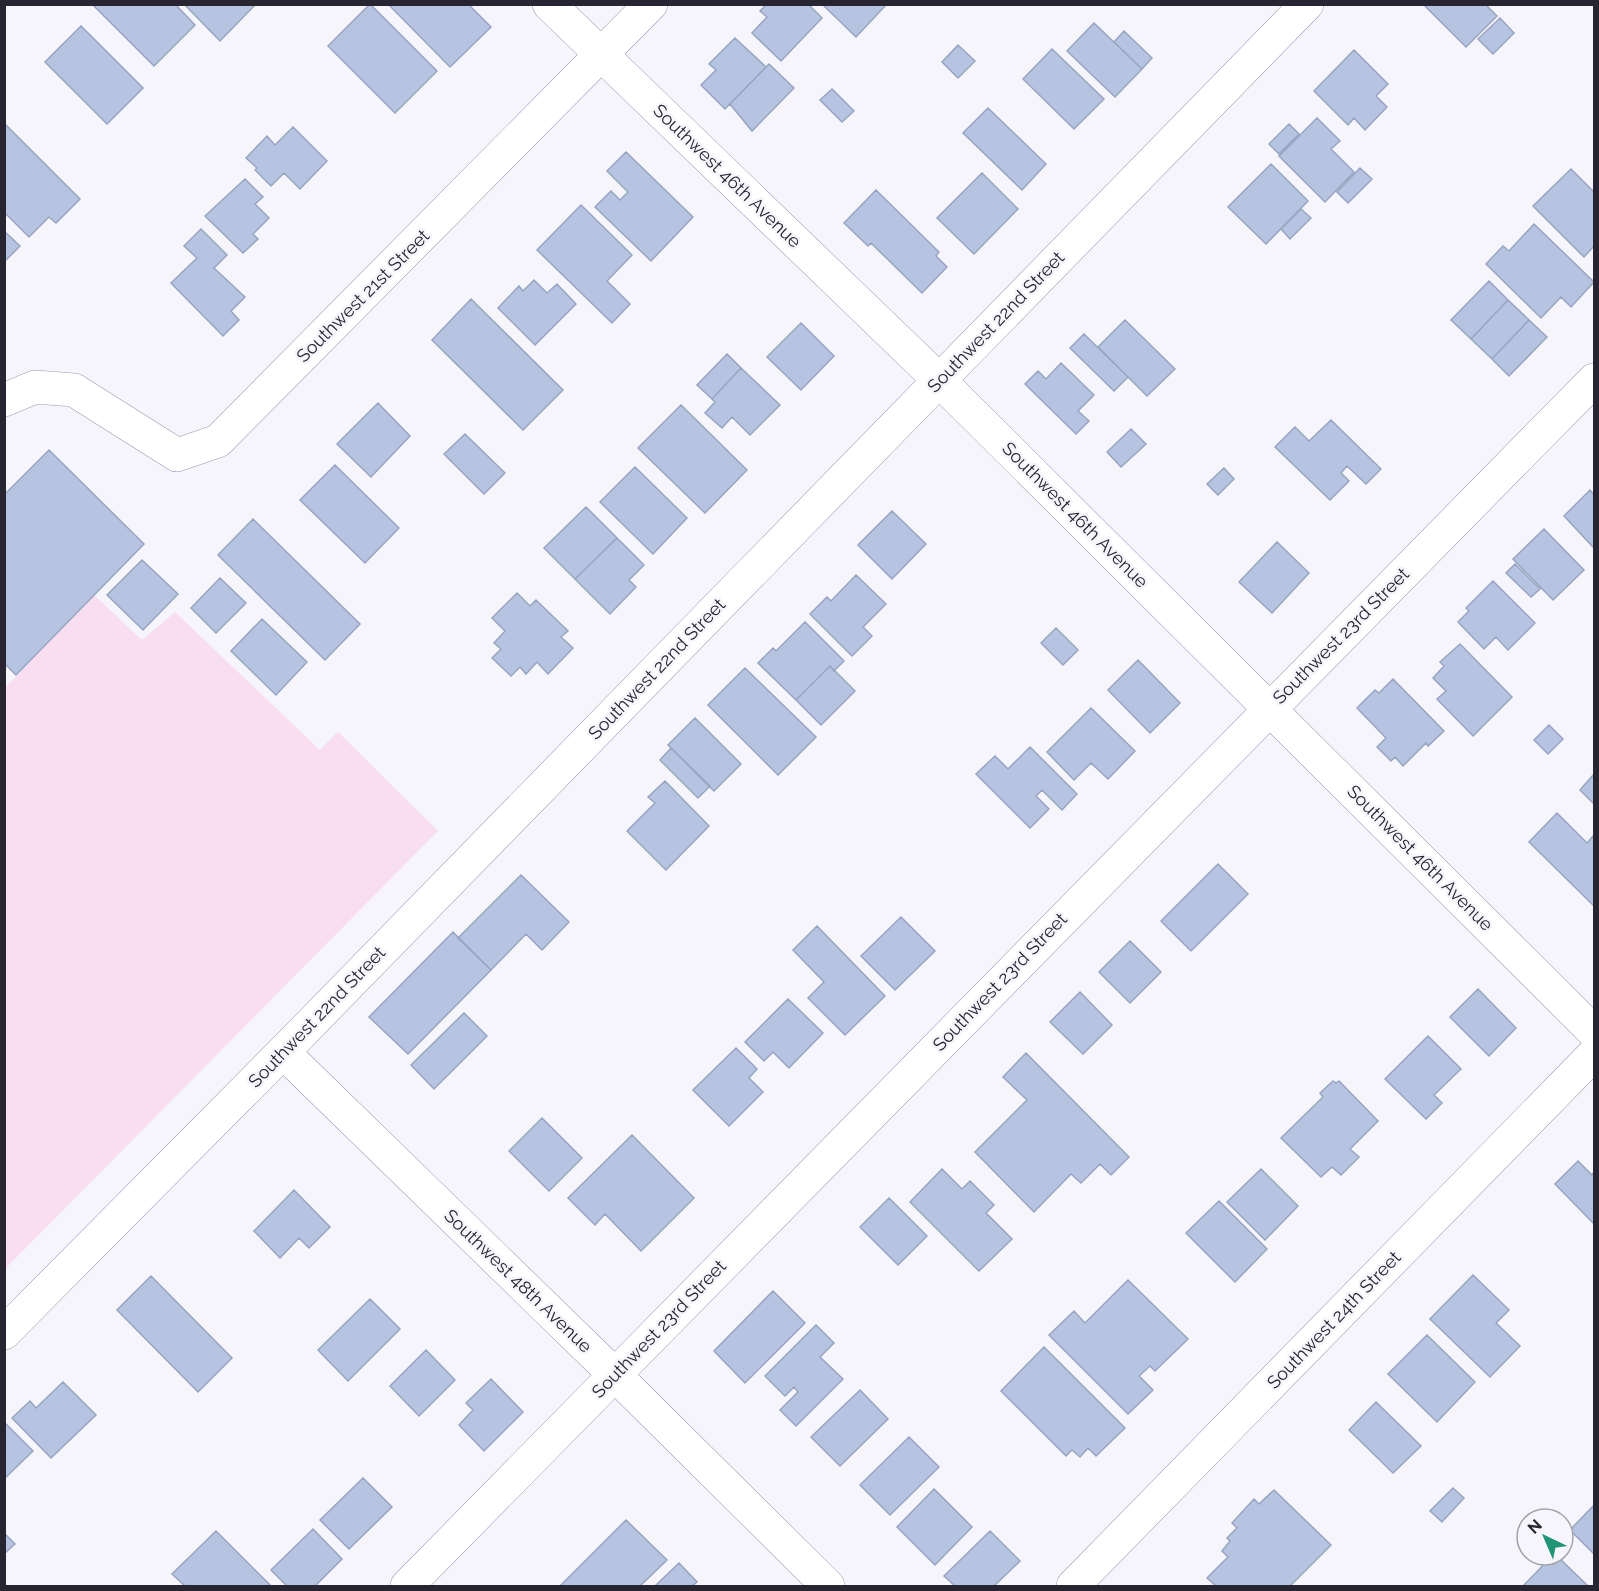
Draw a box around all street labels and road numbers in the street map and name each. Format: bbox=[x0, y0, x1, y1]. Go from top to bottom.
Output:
street label: Southwest 46th Avenue bbox=[649, 100, 806, 252]
street label: Southwest 21st Street bbox=[292, 225, 433, 366]
street label: Southwest 22nd Street bbox=[923, 247, 1068, 396]
street label: Southwest 46th Avenue bbox=[998, 437, 1153, 592]
street label: Southwest 23rd Street bbox=[1268, 563, 1413, 708]
street label: Southwest 22nd Street bbox=[584, 594, 729, 743]
street label: Southwest 46th Avenue bbox=[1343, 780, 1498, 935]
street label: Southwest 23rd Street bbox=[928, 908, 1071, 1055]
street label: Southwest 22nd Street bbox=[244, 942, 389, 1091]
street label: Southwest 48th Avenue bbox=[440, 1205, 597, 1357]
street label: Southwest 24th Street bbox=[1263, 1247, 1405, 1393]
street label: Southwest 23rd Street bbox=[587, 1255, 730, 1402]

